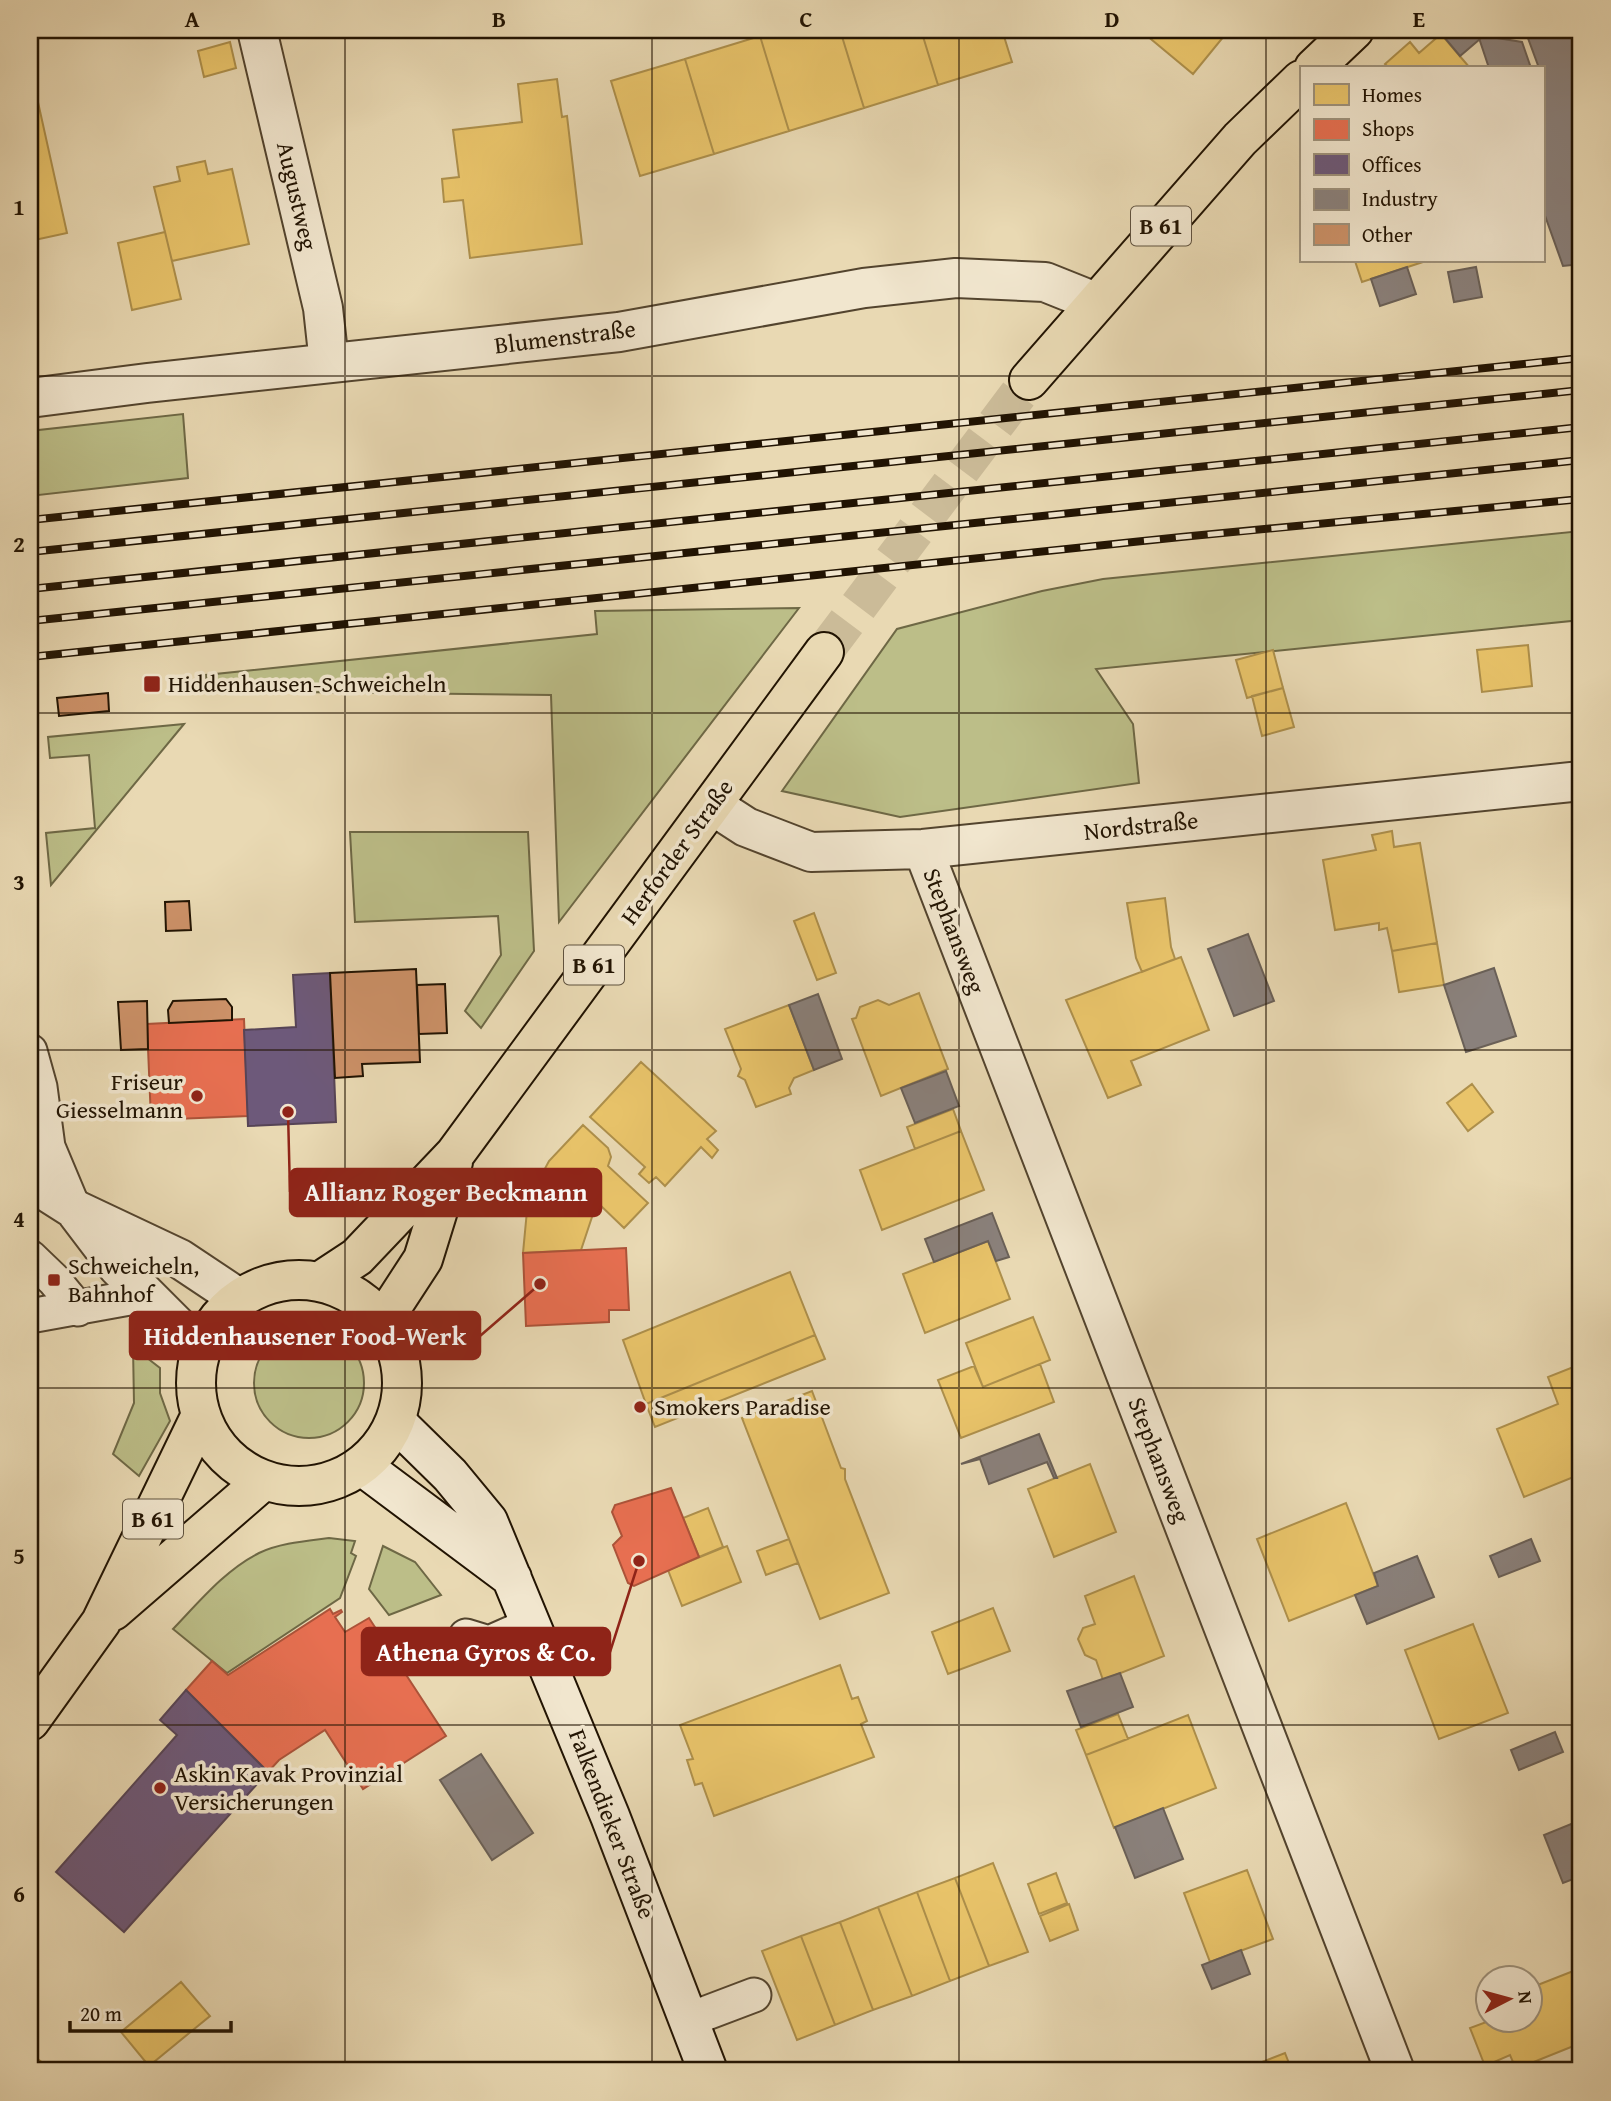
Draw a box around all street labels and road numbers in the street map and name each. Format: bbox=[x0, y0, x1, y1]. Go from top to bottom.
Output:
street label: Augustweg bbox=[268, 138, 327, 254]
road number: B 61 bbox=[1131, 206, 1191, 246]
street label: Blumenstraße bbox=[492, 310, 638, 363]
street label: Herforder Straße bbox=[612, 772, 741, 932]
street label: Nordstraße bbox=[1082, 802, 1200, 849]
street label: Stephansweg bbox=[914, 863, 994, 999]
road number: B 61 bbox=[564, 946, 624, 984]
street label: Stephansweg bbox=[1119, 1392, 1199, 1528]
road number: B 61 bbox=[123, 1500, 183, 1538]
street label: Falkendieker Straße bbox=[560, 1724, 665, 1924]

